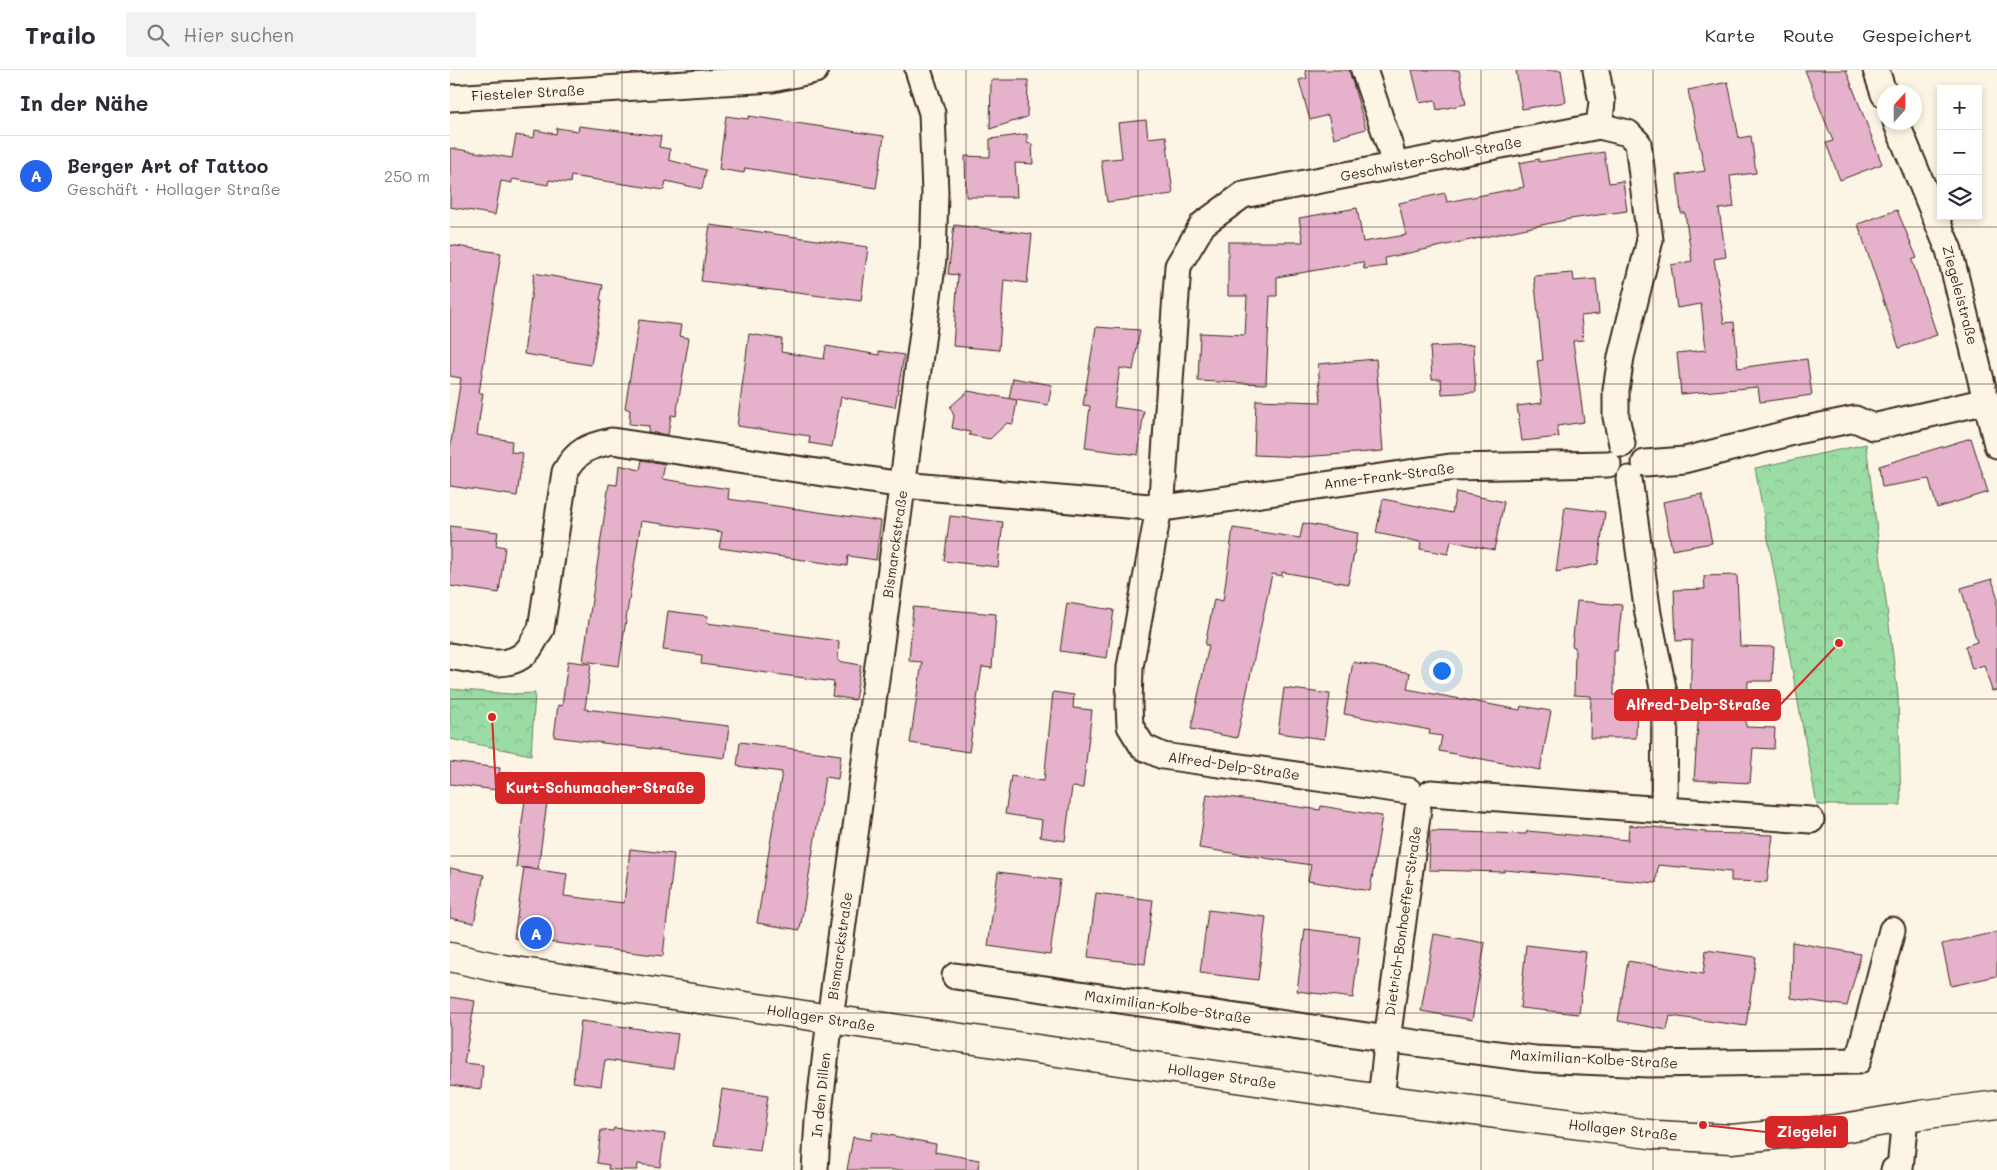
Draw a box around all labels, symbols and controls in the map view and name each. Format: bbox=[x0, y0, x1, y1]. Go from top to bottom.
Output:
search box bbox=[126, 12, 476, 57]
text: Trailo bbox=[25, 19, 96, 50]
icon: search bbox=[144, 21, 172, 49]
text: Hier suchen bbox=[184, 22, 294, 47]
text: Karte bbox=[1705, 23, 1755, 47]
text: Route bbox=[1783, 23, 1834, 47]
text: Gespeichert bbox=[1862, 23, 1972, 47]
street label: Fiesteler Straße bbox=[471, 80, 585, 105]
north arrow bbox=[1877, 85, 1922, 130]
map controls bbox=[1937, 85, 1982, 220]
button: + bbox=[1937, 85, 1982, 130]
text: In der Nähe bbox=[20, 89, 148, 116]
button: − bbox=[1937, 130, 1982, 175]
street label: Geschwister-Scholl-Straße bbox=[1339, 132, 1523, 185]
text: Berger Art of Tattoo bbox=[67, 153, 268, 178]
text: A bbox=[30, 165, 42, 186]
text: 250 m bbox=[384, 165, 430, 186]
button: layers bbox=[1937, 175, 1982, 220]
text: Geschäft · Hollager Straße bbox=[67, 178, 281, 199]
street label: Ziegeleistraße bbox=[1938, 243, 1983, 347]
street label: Anne-Frank-Straße bbox=[1322, 458, 1456, 493]
street label: Bismarckstraße bbox=[878, 489, 911, 599]
your location bbox=[1429, 658, 1455, 684]
callout: Alfred-Delp-Straße bbox=[1615, 690, 1780, 720]
text: Alfred-Delp-Straße bbox=[1626, 694, 1770, 714]
street label: Alfred-Delp-Straße bbox=[1167, 747, 1301, 784]
callout: Kurt-Schumacher-Straße bbox=[496, 773, 704, 803]
text: Kurt-Schumacher-Straße bbox=[506, 777, 694, 797]
street label: Dietrich-Bonhoeffer-Straße bbox=[1380, 825, 1425, 1017]
street label: Bismarckstraße bbox=[823, 891, 856, 1001]
pin: A bbox=[520, 914, 552, 952]
street label: Maximilian-Kolbe-Straße bbox=[1084, 985, 1253, 1028]
street label: Hollager Straße bbox=[765, 1000, 877, 1035]
street label: Maximilian-Kolbe-Straße bbox=[1510, 1045, 1678, 1072]
street label: In den Dillen bbox=[807, 1051, 834, 1138]
street label: Hollager Straße bbox=[1166, 1058, 1278, 1093]
street label: Hollager Straße bbox=[1568, 1114, 1679, 1145]
callout: Ziegelei bbox=[1766, 1117, 1847, 1147]
text: Ziegelei bbox=[1777, 1121, 1837, 1141]

